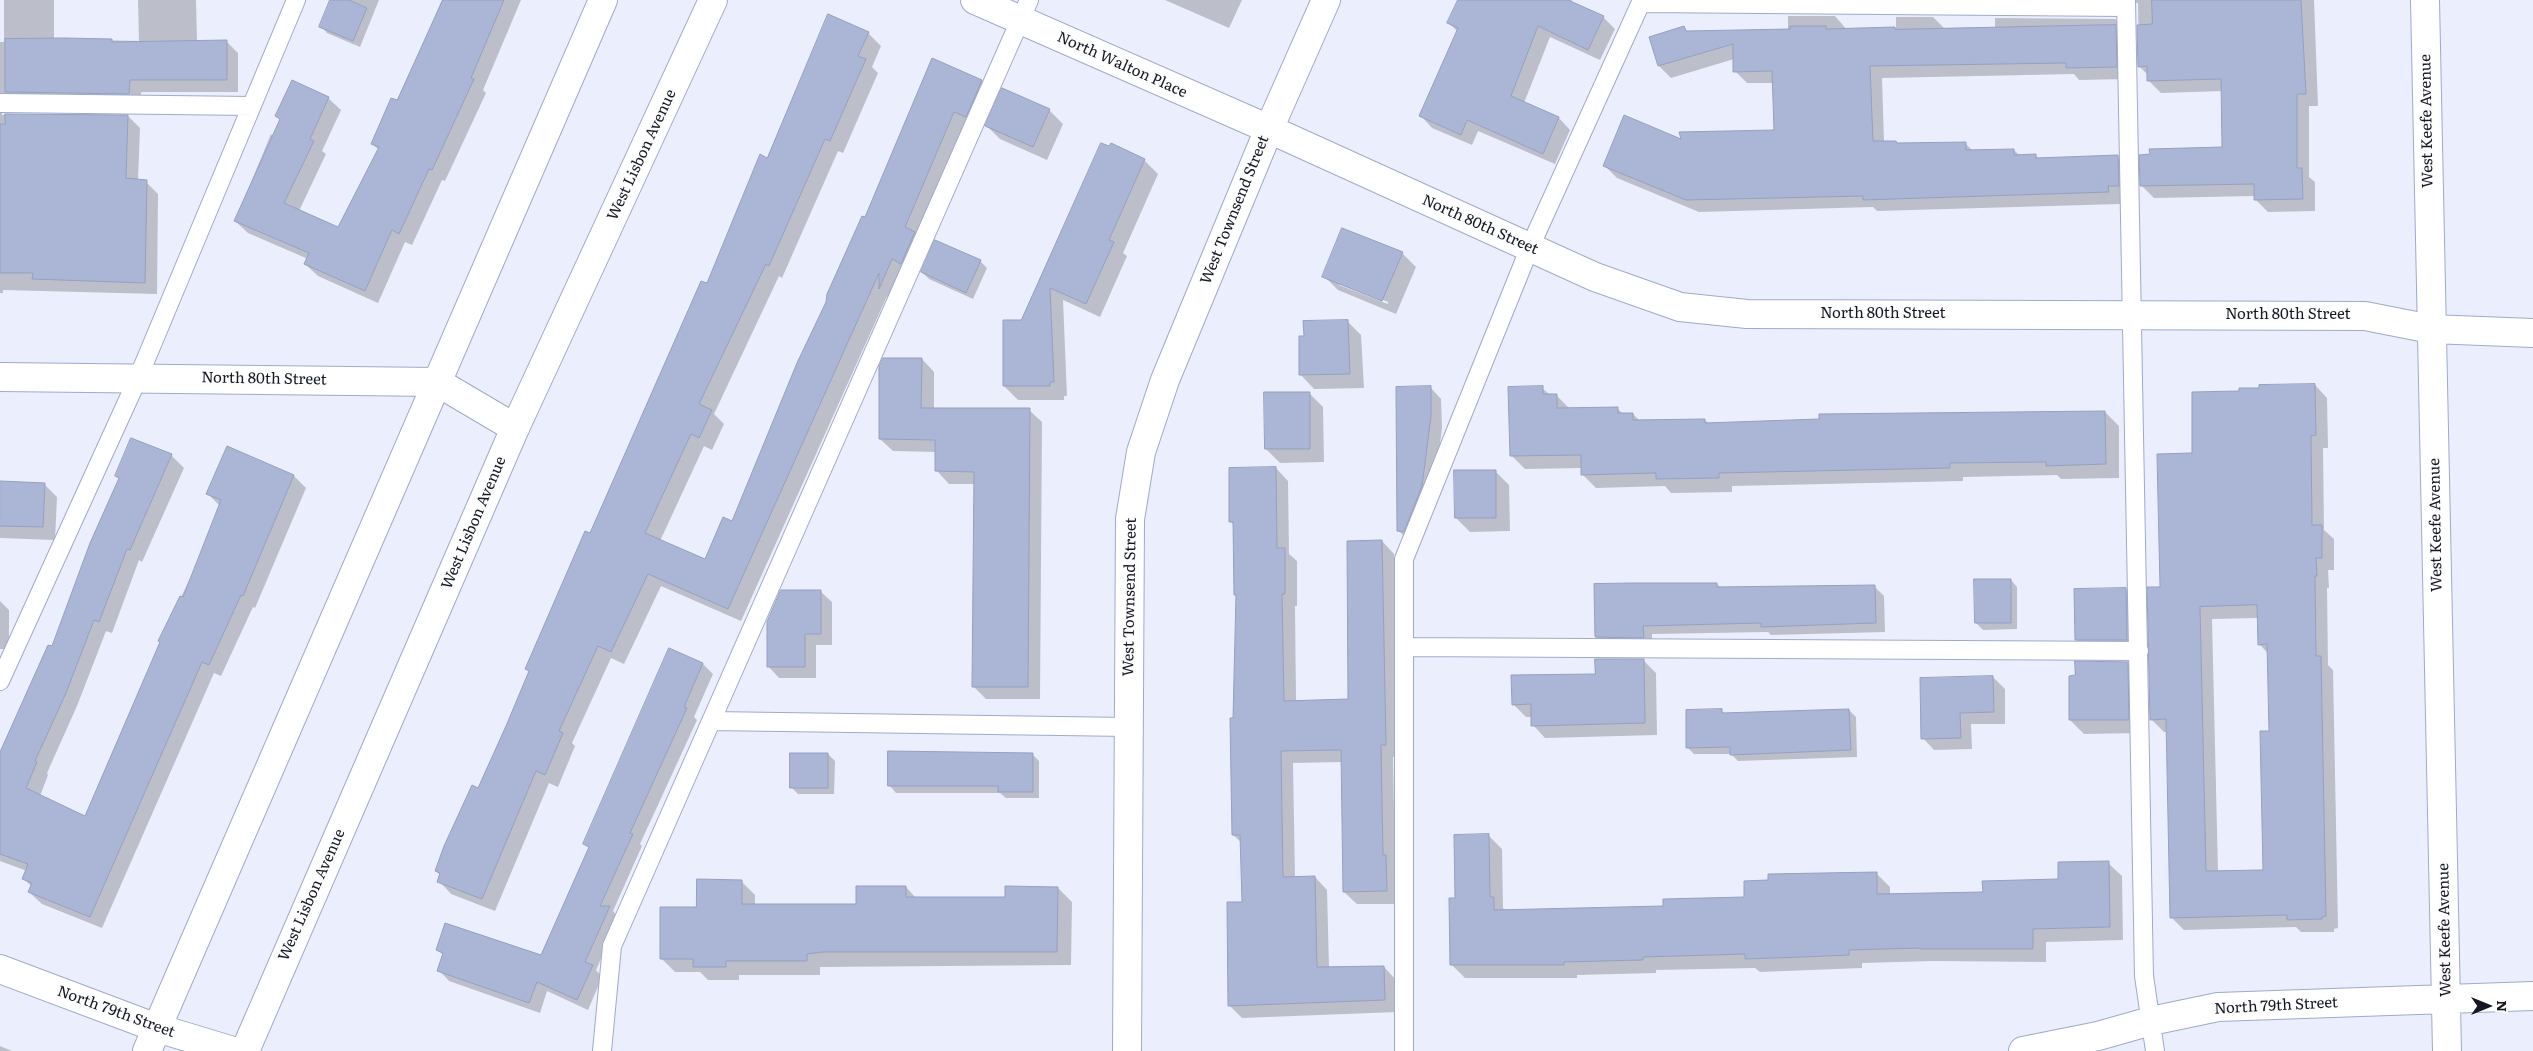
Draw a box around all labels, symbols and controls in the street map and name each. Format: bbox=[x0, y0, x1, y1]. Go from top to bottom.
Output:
street label: North Walton Place bbox=[1054, 28, 1190, 102]
street label: West Keefe Avenue bbox=[2417, 54, 2437, 188]
street label: West Lisbon Avenue bbox=[604, 87, 680, 223]
street label: West Townsend Street bbox=[1197, 133, 1273, 287]
street label: North 80th Street bbox=[1419, 191, 1541, 259]
street label: North 80th Street bbox=[1820, 305, 1946, 323]
street label: North 80th Street bbox=[2225, 306, 2351, 324]
street label: North 80th Street bbox=[201, 369, 327, 389]
street label: West Lisbon Avenue bbox=[438, 454, 510, 592]
street label: West Keefe Avenue bbox=[2426, 458, 2446, 592]
street label: West Townsend Street bbox=[1120, 517, 1140, 677]
street label: West Lisbon Avenue bbox=[275, 826, 349, 964]
street label: West Keefe Avenue bbox=[2435, 863, 2455, 997]
north arrow bbox=[2463, 981, 2513, 1031]
street label: North 79th Street bbox=[55, 982, 177, 1042]
street label: North 79th Street bbox=[2214, 994, 2338, 1018]
text: N bbox=[2493, 1000, 2513, 1012]

